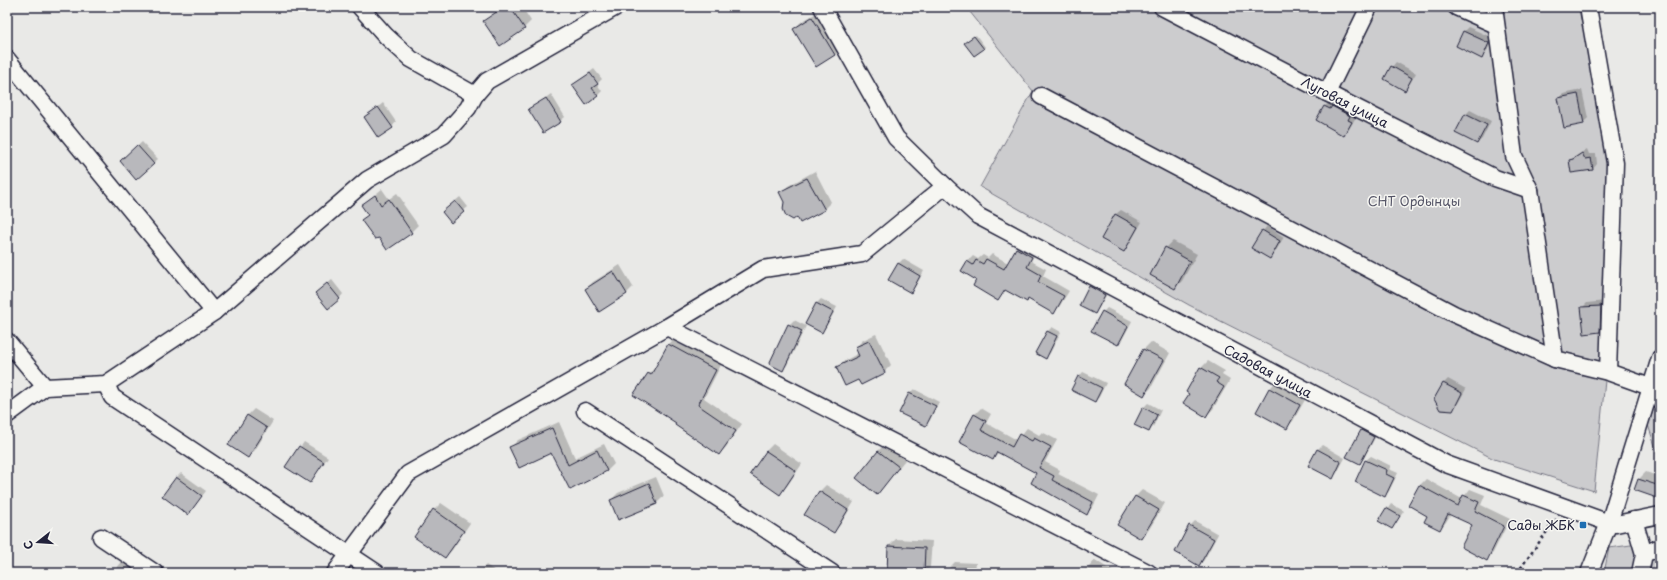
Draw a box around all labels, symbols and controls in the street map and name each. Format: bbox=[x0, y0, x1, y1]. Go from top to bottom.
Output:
street label: Луговая улица bbox=[1298, 71, 1393, 132]
park label: СНТ Ордынцы bbox=[1368, 191, 1460, 210]
street label: Садовая улица bbox=[1221, 339, 1317, 402]
place label: Сады ЖБК bbox=[1507, 515, 1575, 534]
marker: Сады ЖБК bbox=[1578, 520, 1588, 530]
north arrow bbox=[18, 522, 58, 562]
text: С bbox=[19, 539, 37, 552]

